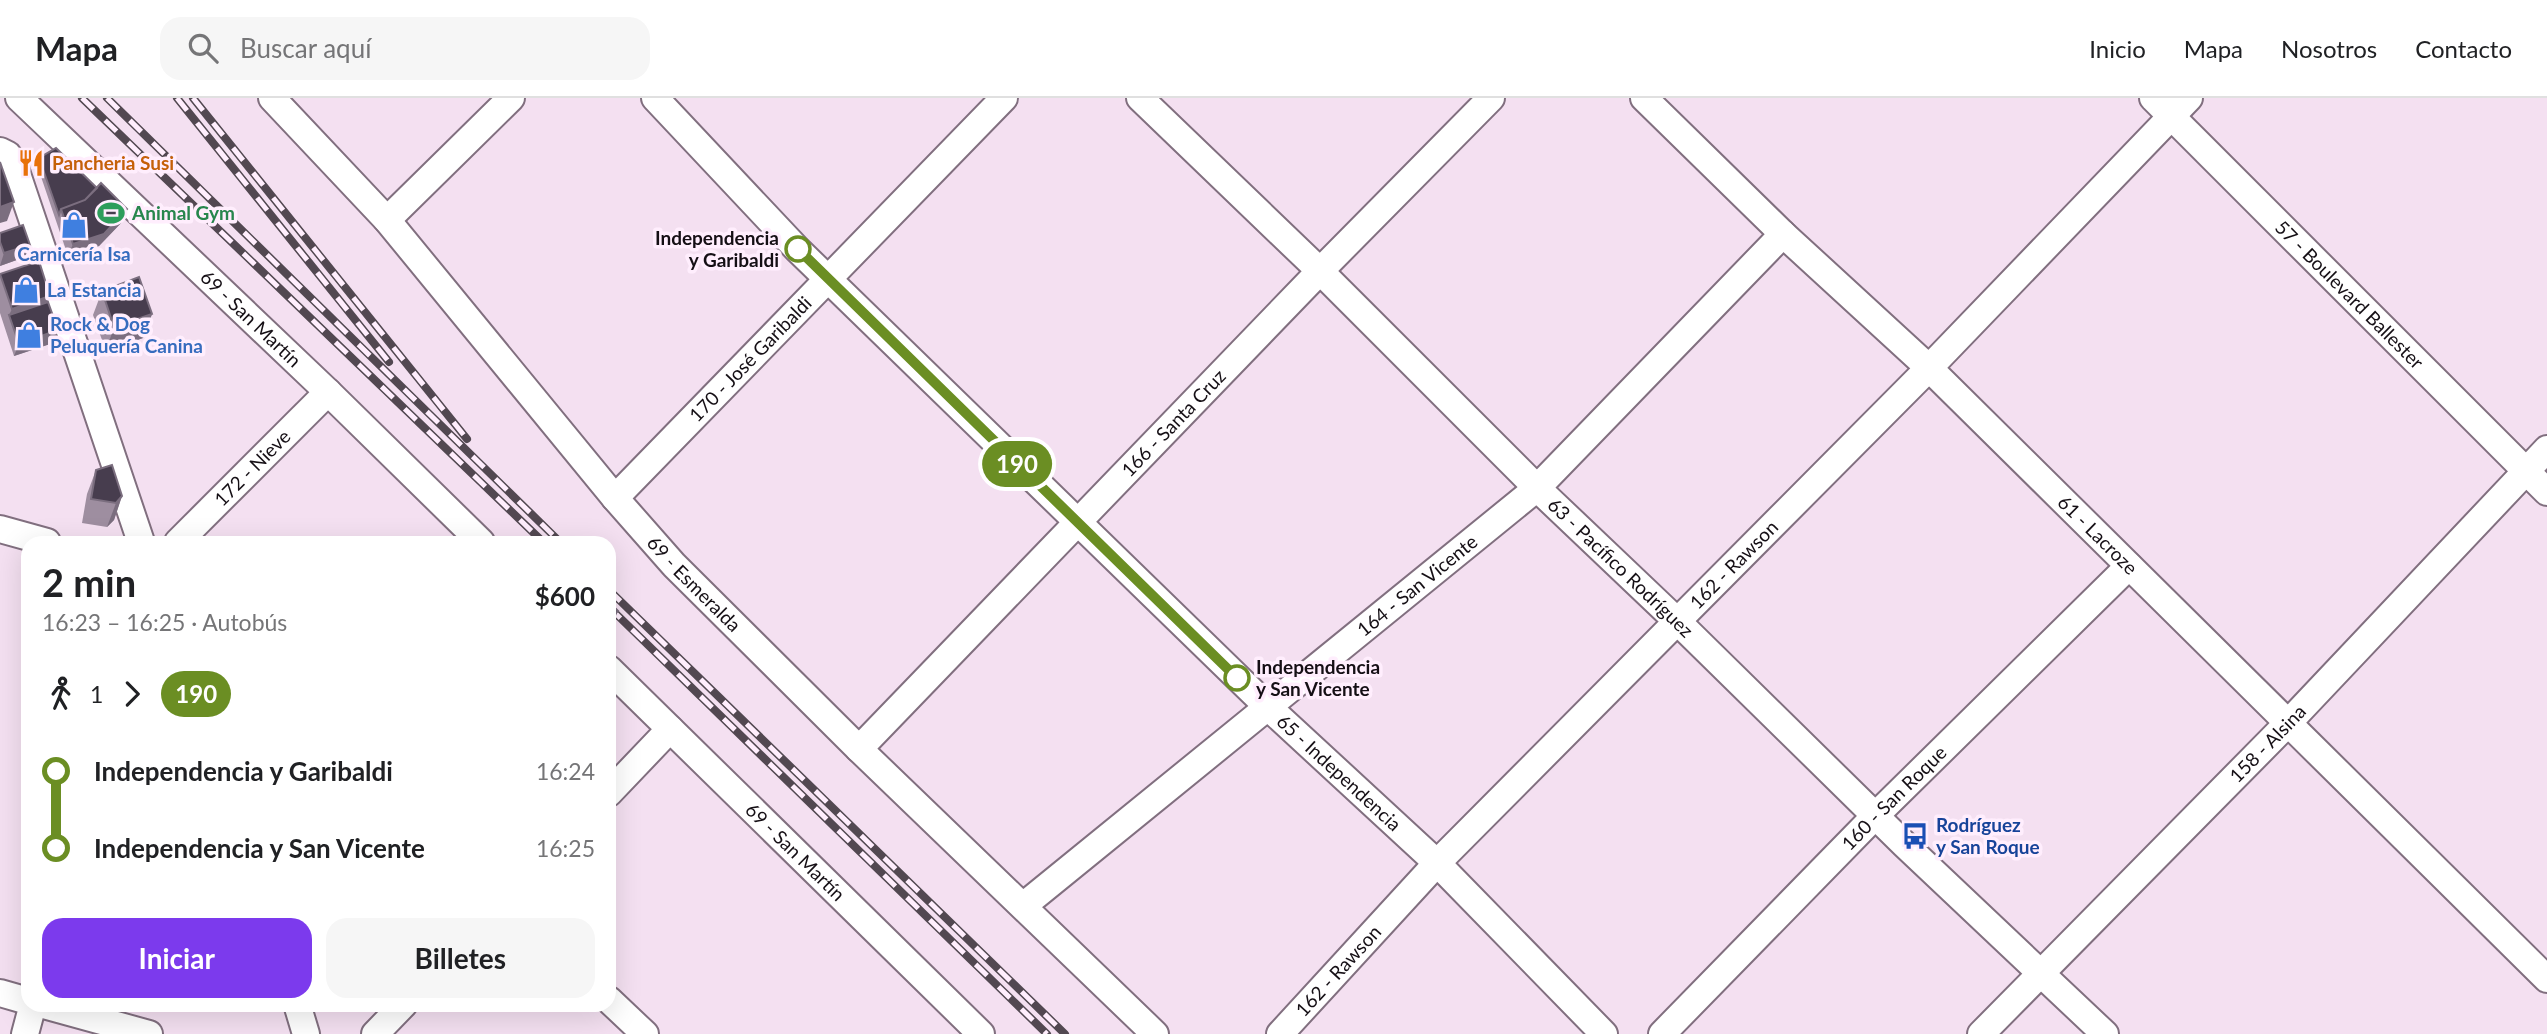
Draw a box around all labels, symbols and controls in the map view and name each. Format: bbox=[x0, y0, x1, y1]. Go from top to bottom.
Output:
search box bbox=[160, 17, 650, 80]
text: Mapa bbox=[35, 28, 118, 68]
icon: search bbox=[184, 29, 222, 67]
text: Buscar aquí bbox=[240, 32, 371, 64]
text: Inicio bbox=[2089, 34, 2146, 63]
text: Mapa bbox=[2184, 34, 2243, 63]
text: Nosotros bbox=[2281, 34, 2377, 63]
text: Contacto bbox=[2415, 34, 2512, 63]
restaurant icon: Pancheria Susi bbox=[16, 148, 46, 178]
place label: Pancheria Susi bbox=[52, 151, 174, 174]
sports icon: Animal Gym bbox=[96, 198, 126, 228]
place label: Animal Gym bbox=[131, 201, 235, 224]
shop icon: Carnicería Isa bbox=[59, 210, 89, 240]
street label: 57 - Boulevard Ballester bbox=[2271, 215, 2429, 373]
place label: Independencia y Garibaldi bbox=[655, 226, 779, 271]
marker: Independencia y Garibaldi bbox=[785, 236, 811, 262]
place label: Carnicería Isa bbox=[17, 242, 131, 265]
street label: 69 - San Martín bbox=[196, 265, 306, 371]
shop icon: La Estancia bbox=[11, 275, 41, 305]
place label: La Estancia bbox=[47, 278, 141, 301]
street label: 170 - José Garibaldi bbox=[684, 291, 816, 426]
place label: Rock & Dog Peluquería Canina bbox=[50, 312, 203, 357]
shop icon: Rock & Dog Peluquería Canina bbox=[14, 320, 44, 350]
street label: 166 - Santa Cruz bbox=[1116, 364, 1230, 481]
street label: 172 - Nieve bbox=[209, 425, 295, 510]
line badge: 190 bbox=[977, 441, 1057, 487]
text: 190 bbox=[996, 449, 1038, 478]
street label: 61 - Lacroze bbox=[2054, 490, 2143, 579]
street label: 63 - Pacífico Rodríguez bbox=[1544, 493, 1698, 642]
street label: 162 - Rawson bbox=[1684, 515, 1782, 613]
street label: 164 - San Vicente bbox=[1352, 529, 1481, 641]
street label: 69 - Esmeralda bbox=[643, 531, 746, 636]
text: 2 min bbox=[42, 559, 136, 605]
text: $600 bbox=[535, 580, 595, 612]
text: 16:23 – 16:25 · Autobús bbox=[42, 608, 287, 636]
place label: Independencia y San Vicente bbox=[1256, 655, 1380, 700]
marker: Independencia y San Vicente bbox=[1224, 665, 1250, 691]
icon: walk bbox=[42, 675, 80, 713]
icon: forward bbox=[113, 675, 151, 713]
text: 190 bbox=[175, 679, 217, 708]
text: 1 bbox=[90, 680, 103, 708]
street label: 158 - Alsina bbox=[2224, 700, 2310, 787]
street label: 65 - Independencia bbox=[1272, 709, 1406, 835]
street label: 160 - San Roque bbox=[1836, 741, 1951, 854]
text: Independencia y Garibaldi bbox=[94, 755, 393, 787]
text: 16:24 bbox=[536, 757, 595, 785]
street label: 69 - San Martín bbox=[741, 798, 850, 905]
place label: Rodríguez y San Roque bbox=[1936, 813, 2040, 858]
bus stop icon: Rodríguez y San Roque bbox=[1900, 821, 1930, 851]
text: Independencia y San Vicente bbox=[94, 832, 425, 864]
text: 16:25 bbox=[536, 834, 595, 862]
button: Iniciar bbox=[42, 918, 312, 998]
button: Billetes bbox=[326, 918, 595, 998]
street label: 162 - Rawson bbox=[1290, 920, 1385, 1021]

